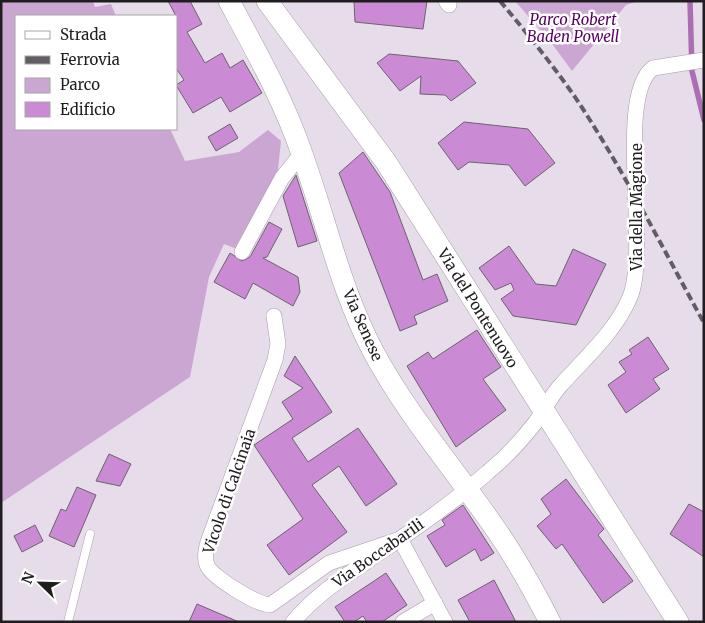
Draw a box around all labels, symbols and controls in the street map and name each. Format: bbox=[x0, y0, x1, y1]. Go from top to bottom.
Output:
park label: Parco Robert Baden Powell bbox=[527, 10, 619, 46]
legend bbox=[15, 15, 178, 130]
text: Strada bbox=[60, 25, 107, 44]
text: Ferrovia bbox=[60, 50, 120, 69]
text: Parco bbox=[60, 75, 100, 94]
text: Edificio bbox=[60, 100, 116, 119]
street label: Via della Magione bbox=[627, 143, 646, 272]
street label: Via del Pontenuovo bbox=[433, 244, 523, 372]
street label: Via Senese bbox=[338, 285, 387, 364]
street label: Vicolo di Calcinaia bbox=[198, 426, 259, 557]
street label: Via Boccabarili bbox=[328, 514, 427, 592]
north arrow bbox=[15, 558, 65, 608]
text: N bbox=[18, 569, 38, 587]

